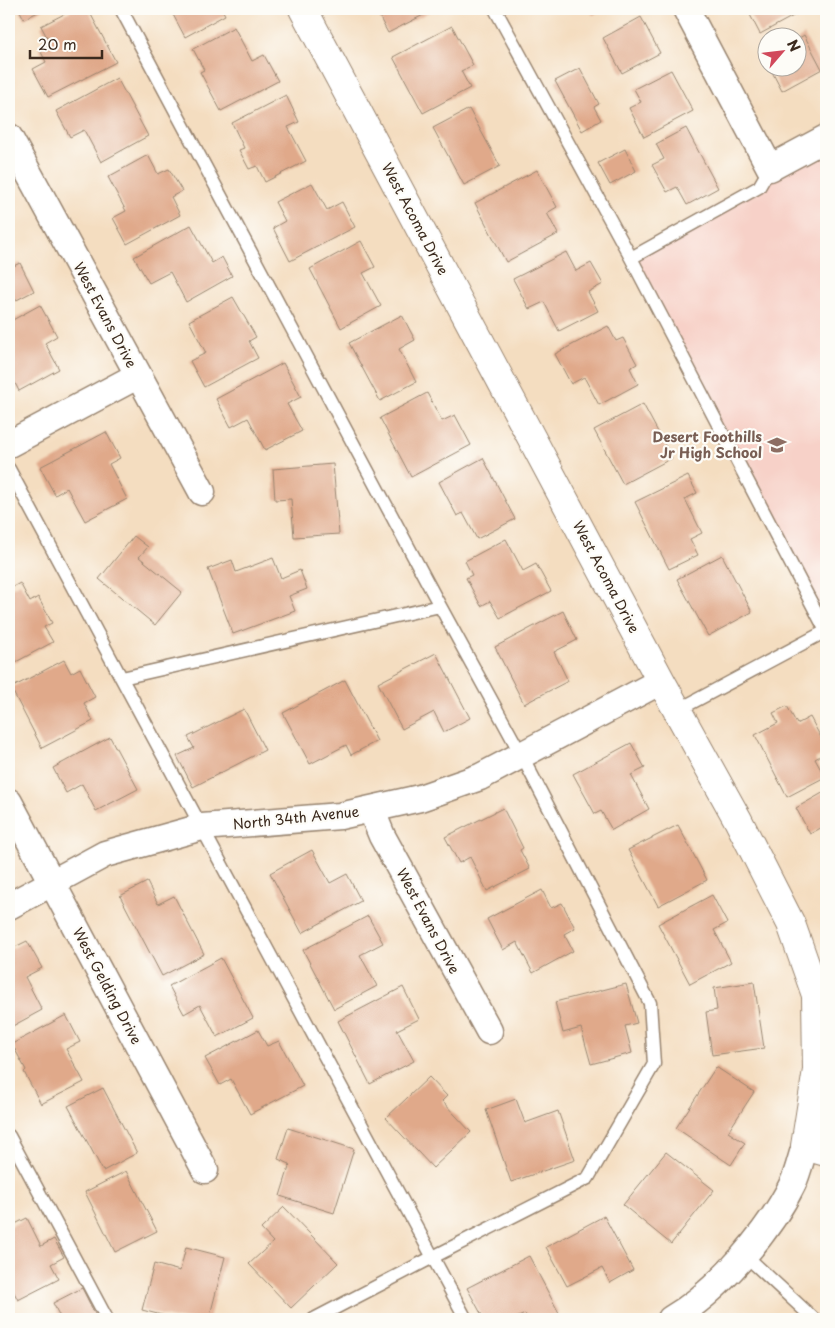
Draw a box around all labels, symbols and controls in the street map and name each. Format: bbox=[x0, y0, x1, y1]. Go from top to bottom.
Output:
scale bar bbox=[30, 28, 102, 60]
north arrow bbox=[758, 28, 808, 78]
text: 20 m bbox=[38, 32, 77, 55]
text: N bbox=[782, 36, 806, 55]
street label: West Acoma Drive bbox=[377, 159, 454, 279]
street label: West Evans Drive bbox=[69, 258, 142, 371]
place label: Desert Foothills Jr High School bbox=[652, 426, 762, 463]
school or university icon: Desert Foothills Jr High School bbox=[766, 434, 788, 456]
street label: West Acoma Drive bbox=[568, 517, 645, 637]
street label: North 34th Avenue bbox=[232, 800, 361, 835]
street label: West Evans Drive bbox=[392, 864, 465, 977]
street label: West Gelding Drive bbox=[68, 924, 147, 1048]

